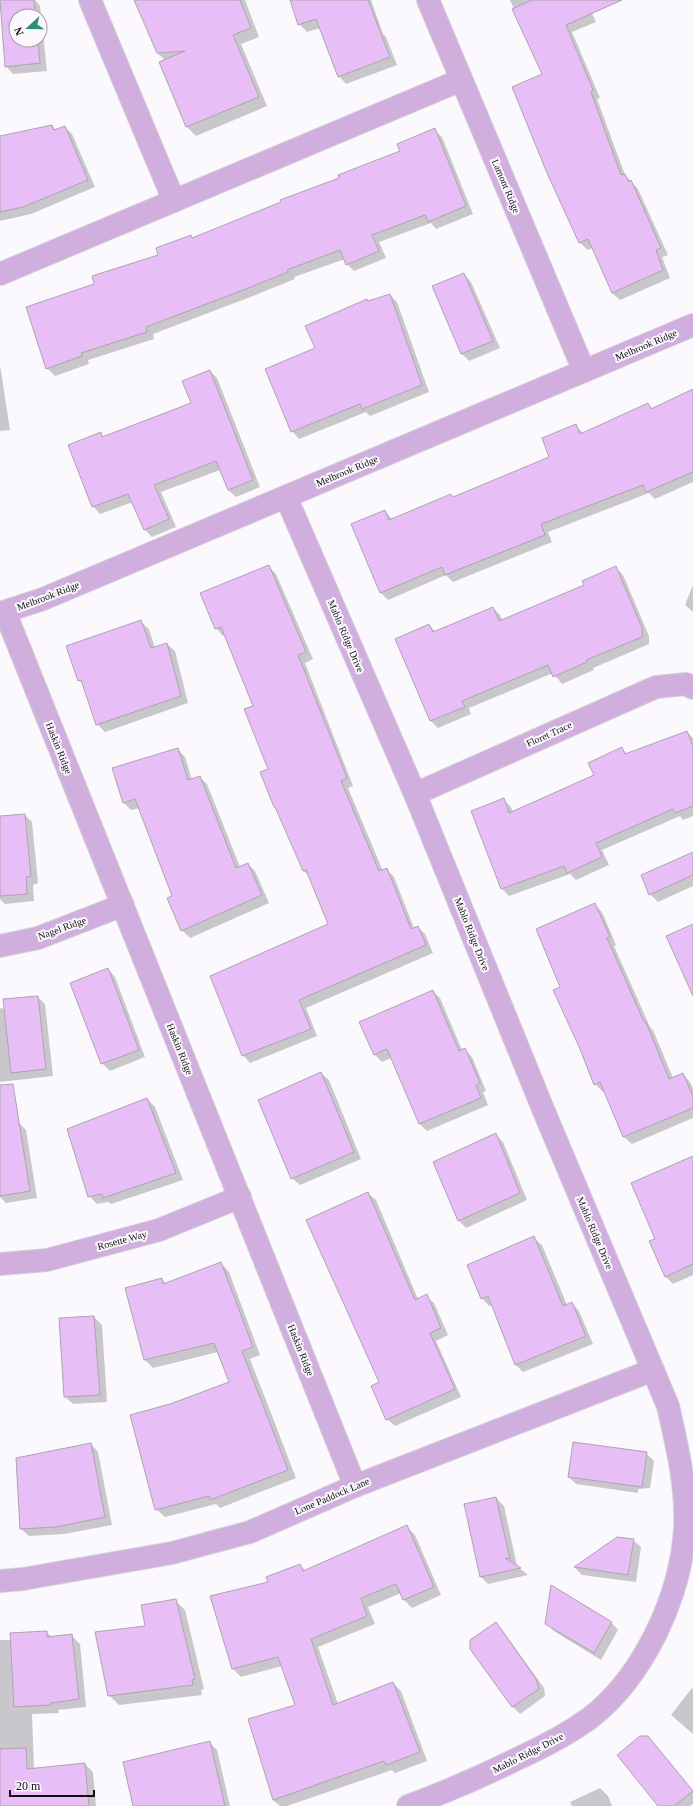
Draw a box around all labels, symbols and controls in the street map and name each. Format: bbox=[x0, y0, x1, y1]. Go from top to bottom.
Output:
north arrow bbox=[8, 8, 48, 48]
text: N bbox=[12, 26, 26, 37]
street label: Lamont Ridge bbox=[490, 157, 523, 215]
street label: Melbrook Ridge bbox=[614, 327, 679, 363]
street label: Melbrook Ridge bbox=[315, 453, 380, 489]
street label: Melbrook Ridge bbox=[15, 579, 81, 613]
street label: Mablo Ridge Drive bbox=[326, 598, 366, 674]
street label: Floret Trace bbox=[525, 719, 574, 749]
street label: Haskin Ridge bbox=[44, 721, 75, 776]
street label: Mablo Ridge Drive bbox=[452, 896, 492, 973]
street label: Nagel Ridge bbox=[37, 914, 88, 942]
street label: Haskin Ridge bbox=[165, 1022, 196, 1077]
street label: Mablo Ridge Drive bbox=[575, 1195, 615, 1271]
street label: Rosette Way bbox=[96, 1228, 148, 1252]
street label: Haskin Ridge bbox=[286, 1323, 317, 1378]
street label: Lone Paddock Lane bbox=[293, 1475, 371, 1517]
street label: Mablo Ridge Drive bbox=[491, 1730, 566, 1776]
scale bar bbox=[10, 1772, 94, 1798]
text: 20 m bbox=[16, 1779, 41, 1793]

